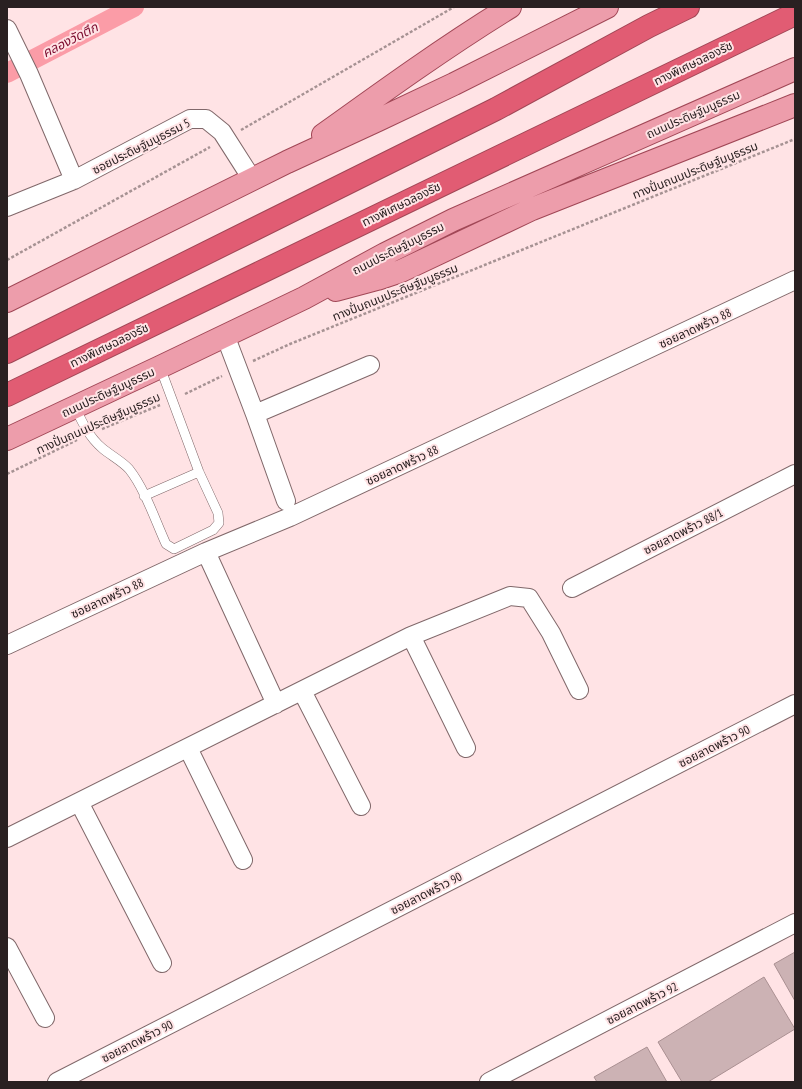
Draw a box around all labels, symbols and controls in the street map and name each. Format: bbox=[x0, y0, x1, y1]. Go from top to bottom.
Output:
water label: คลองวัดตึก bbox=[39, 18, 102, 61]
street label: ทางพิเศษฉลองรัช bbox=[651, 38, 735, 88]
street label: ถนนประดิษฐ์มนูธรรม bbox=[644, 87, 742, 141]
street label: ซอยประดิษฐ์มนูธรรม 5 bbox=[90, 115, 192, 177]
street label: ทางปั่นถนนประดิษฐ์มนูธรรม bbox=[630, 137, 760, 202]
street label: ทางพิเศษฉลองรัช bbox=[359, 179, 443, 229]
street label: ถนนประดิษฐ์มนูธรรม bbox=[350, 218, 446, 278]
street label: ทางปั่นถนนประดิษฐ์มนูธรรม bbox=[330, 259, 460, 324]
street label: ซอยลาดพร้าว 88 bbox=[656, 305, 734, 351]
street label: ทางพิเศษฉลองรัช bbox=[67, 320, 151, 370]
street label: ถนนประดิษฐ์มนูธรรม bbox=[59, 364, 157, 420]
street label: ทางปั่นถนนประดิษฐ์มนูธรรม bbox=[33, 388, 162, 457]
street label: ซอยลาดพร้าว 88 bbox=[363, 442, 441, 488]
street label: ซอยลาดพร้าว 88/1 bbox=[641, 505, 725, 557]
street label: ซอยลาดพร้าว 88 bbox=[68, 575, 146, 621]
street label: ซอยลาดพร้าว 90 bbox=[676, 722, 752, 770]
street label: ซอยลาดพร้าว 90 bbox=[388, 869, 464, 917]
street label: ซอยลาดพร้าว 92 bbox=[604, 979, 680, 1027]
street label: ซอยลาดพร้าว 90 bbox=[99, 1017, 175, 1065]

